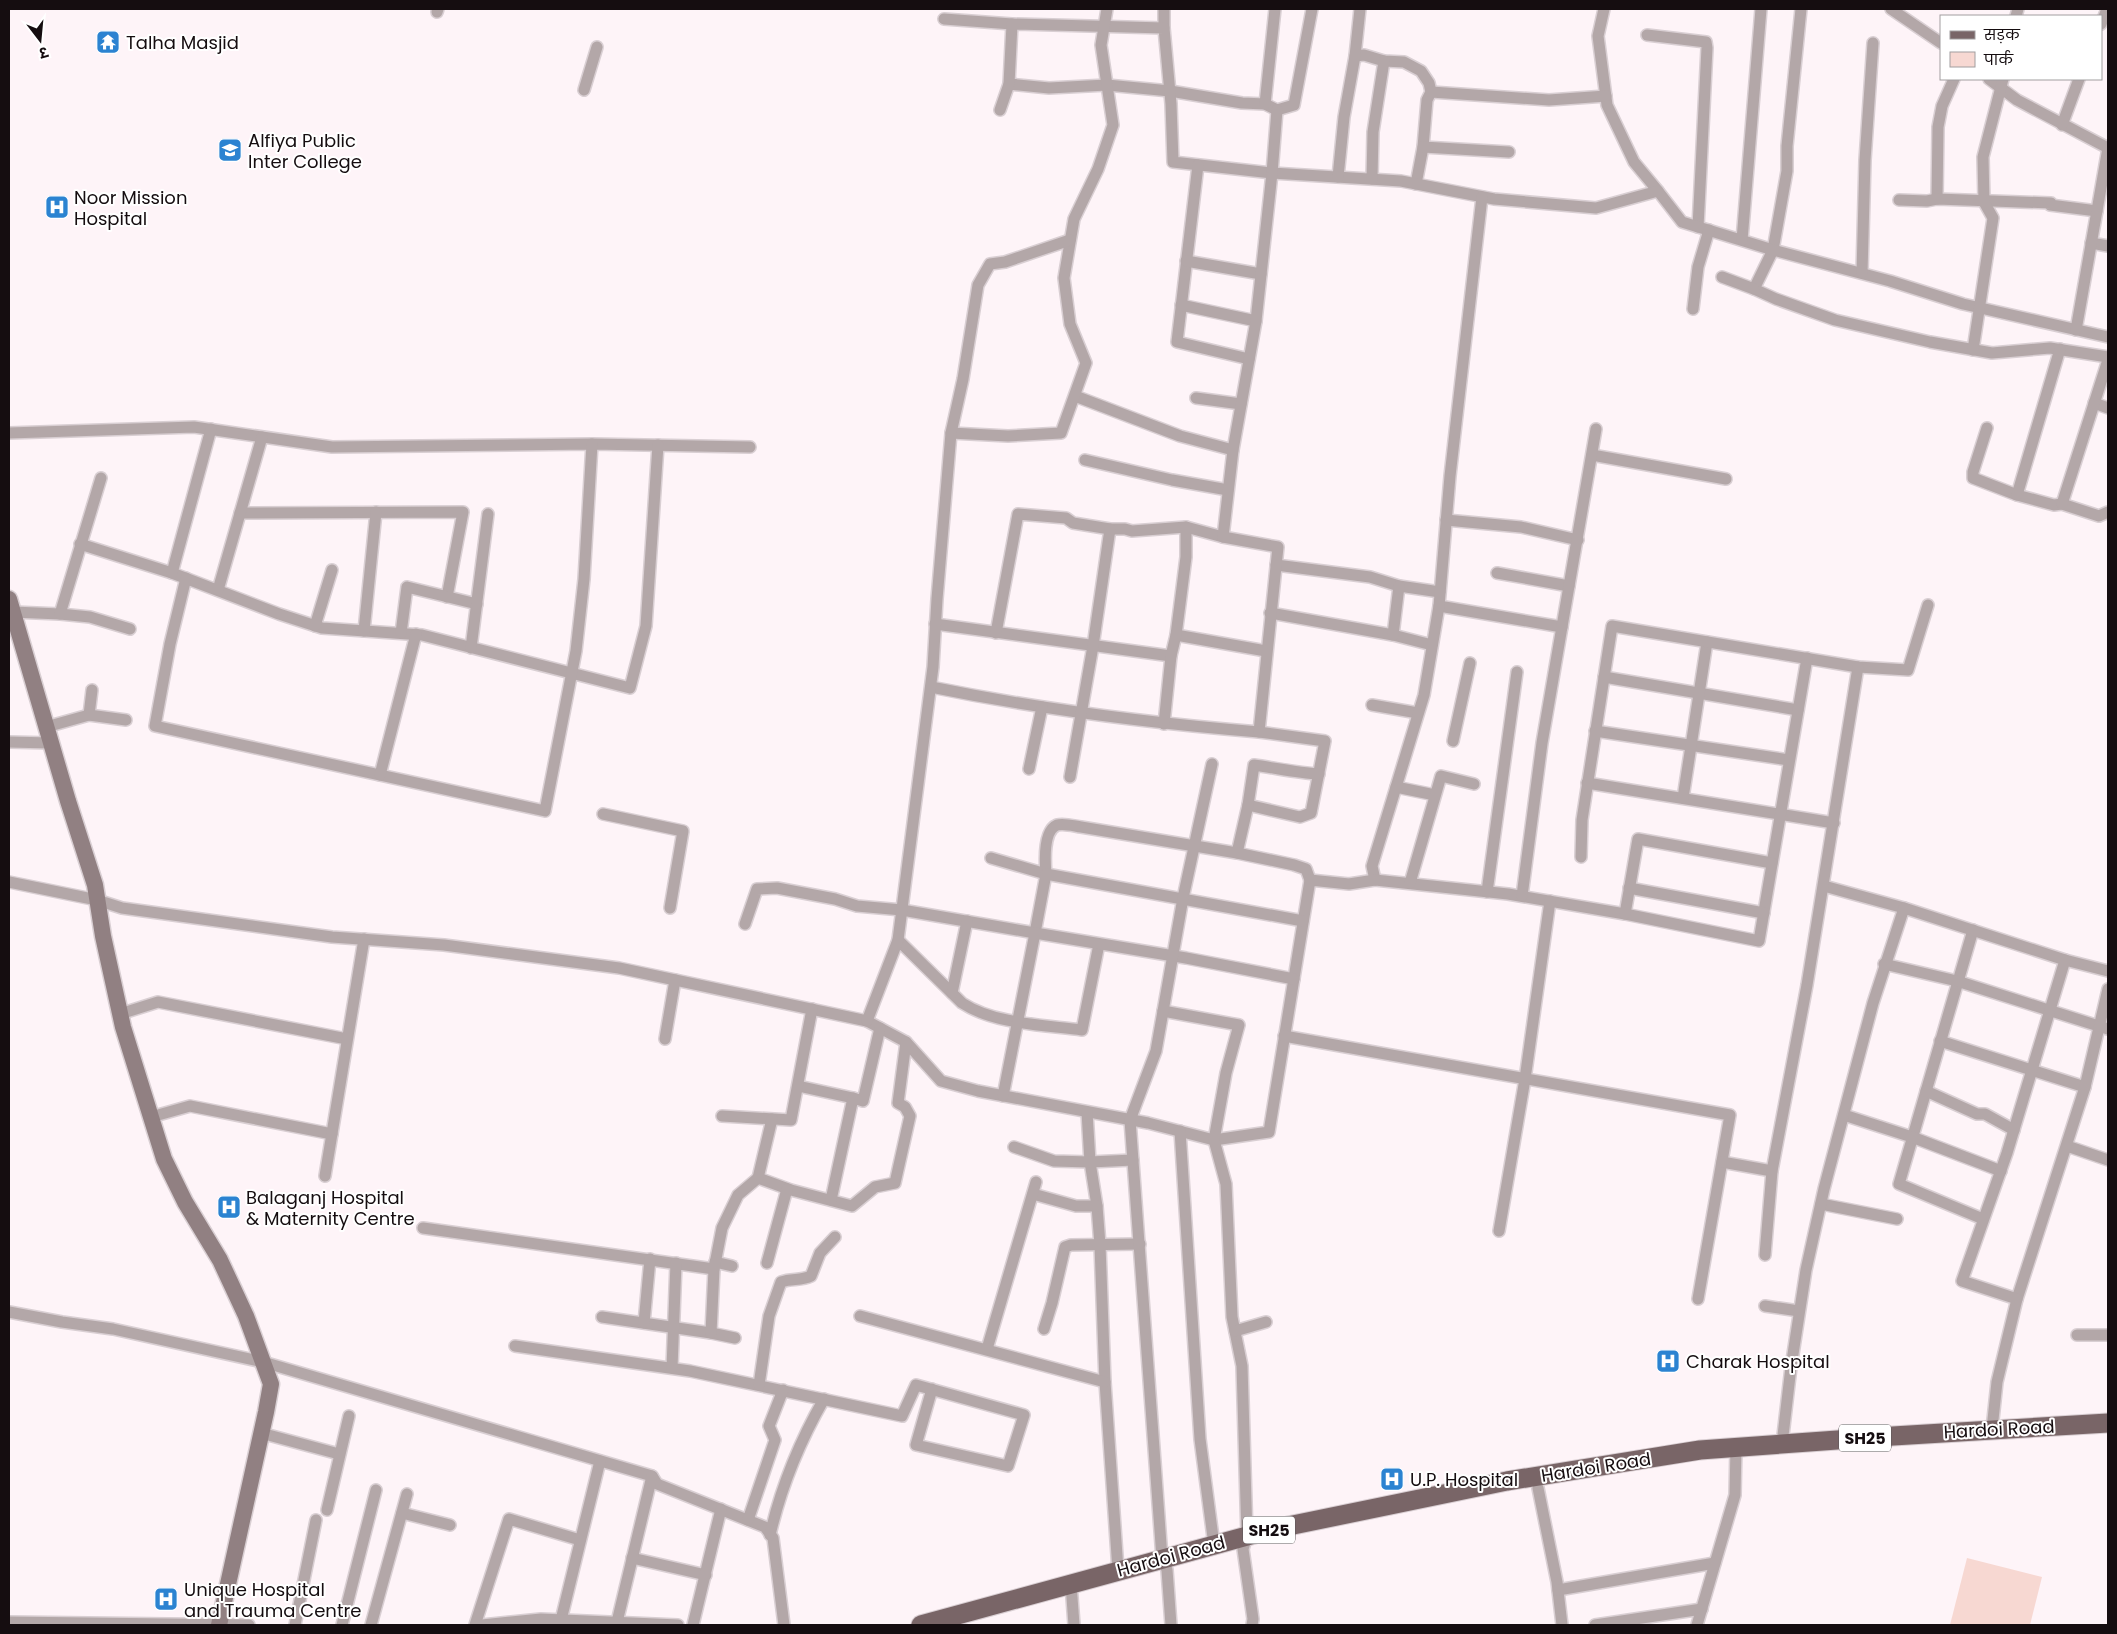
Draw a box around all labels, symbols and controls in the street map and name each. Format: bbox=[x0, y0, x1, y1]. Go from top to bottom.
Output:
north arrow bbox=[15, 15, 65, 65]
legend bbox=[1940, 15, 2102, 80]
text: सड़क bbox=[1983, 24, 2021, 45]
temple icon: Talha Masjid bbox=[95, 29, 121, 55]
place label: Talha Masjid bbox=[126, 30, 239, 55]
text: उ bbox=[36, 42, 51, 63]
text: पार्क bbox=[1983, 49, 2014, 70]
place label: Alfiya Public Inter College bbox=[248, 128, 362, 174]
school or university icon: Alfiya Public Inter College bbox=[217, 137, 243, 163]
place label: Noor Mission Hospital bbox=[74, 185, 187, 231]
hospital icon: Noor Mission Hospital bbox=[44, 194, 70, 220]
place label: Balaganj Hospital & Maternity Centre bbox=[246, 1185, 415, 1231]
hospital icon: Balaganj Hospital & Maternity Centre bbox=[216, 1194, 242, 1220]
hospital icon: Charak Hospital bbox=[1655, 1348, 1681, 1374]
place label: Charak Hospital bbox=[1686, 1349, 1830, 1374]
street label: Hardoi Road bbox=[1943, 1414, 2055, 1444]
road number: SH25 bbox=[1839, 1425, 1891, 1452]
street label: Hardoi Road bbox=[1539, 1446, 1653, 1488]
hospital icon: U.P. Hospital bbox=[1379, 1466, 1405, 1492]
place label: U.P. Hospital bbox=[1410, 1467, 1518, 1492]
road number: SH25 bbox=[1243, 1516, 1295, 1544]
street label: Hardoi Road bbox=[1114, 1530, 1228, 1582]
place label: Unique Hospital and Trauma Centre bbox=[184, 1577, 361, 1623]
hospital icon: Unique Hospital and Trauma Centre bbox=[153, 1586, 179, 1612]

